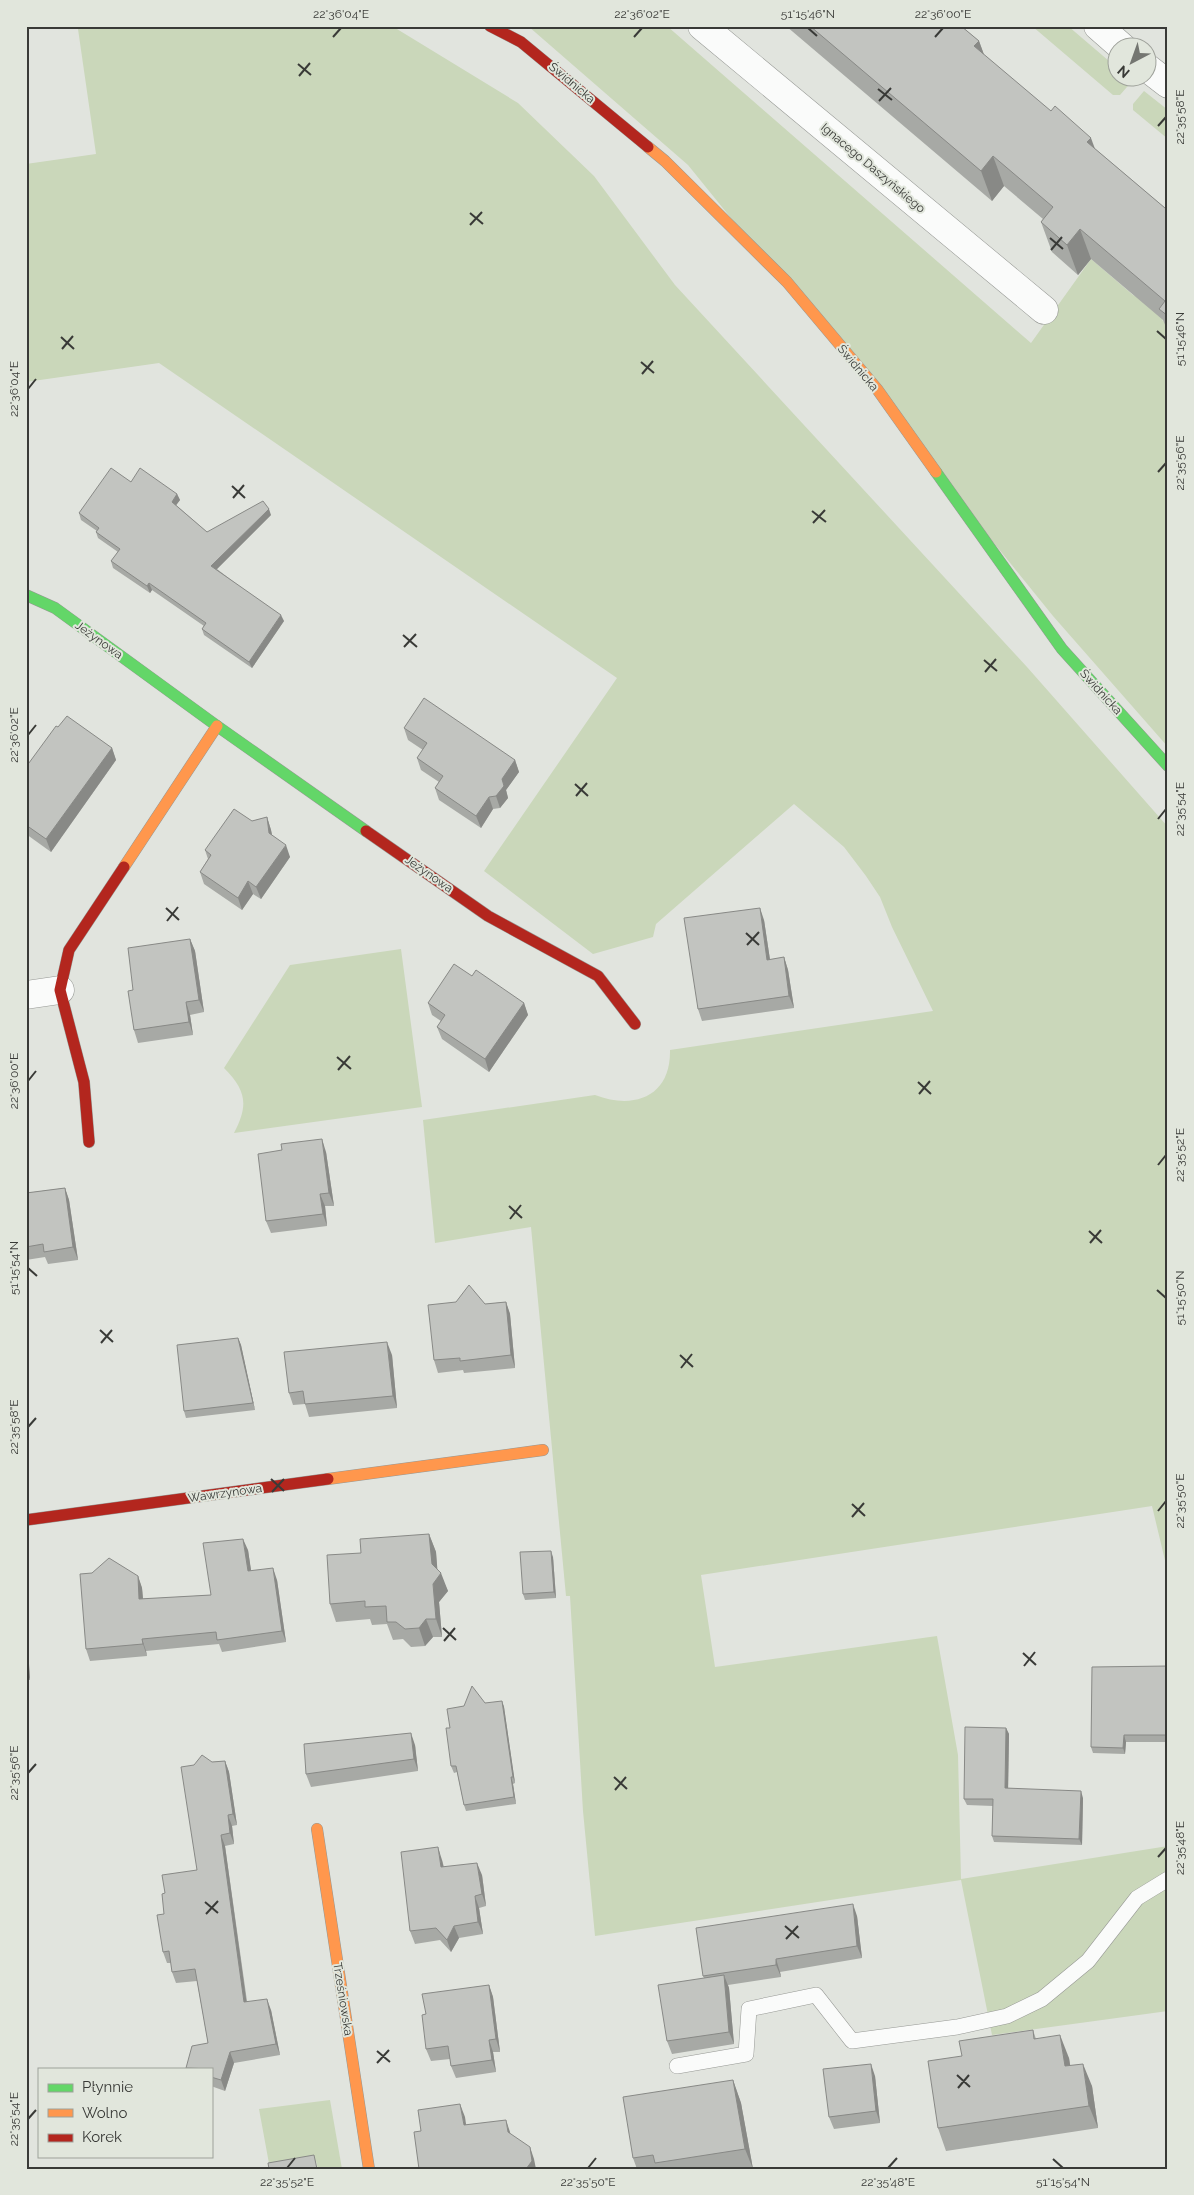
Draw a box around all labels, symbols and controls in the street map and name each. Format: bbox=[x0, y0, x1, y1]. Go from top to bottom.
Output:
text: 22°36'04"E bbox=[313, 7, 369, 21]
text: 22°36'02"E bbox=[614, 7, 670, 21]
text: 51°15'46"N bbox=[781, 7, 835, 21]
text: 22°36'00"E bbox=[915, 7, 971, 21]
north arrow bbox=[1106, 38, 1156, 88]
street label: Świdnicka bbox=[546, 60, 598, 106]
text: N bbox=[1114, 62, 1133, 81]
text: 22°35'58"E bbox=[1173, 90, 1187, 144]
street label: Ignacego Daszyńskiego bbox=[818, 120, 928, 216]
text: 51°15'46"N bbox=[1173, 312, 1187, 366]
street label: Świdnicka bbox=[835, 342, 881, 394]
text: 22°36'04"E bbox=[7, 361, 21, 417]
text: 22°35'56"E bbox=[1173, 435, 1187, 491]
street label: Jeżynowa bbox=[73, 618, 125, 662]
street label: Świdnicka bbox=[1077, 667, 1125, 717]
text: 22°36'02"E bbox=[7, 707, 21, 763]
text: 22°35'54"E bbox=[1173, 782, 1187, 836]
street label: Jeżynowa bbox=[402, 852, 456, 896]
text: 22°36'00"E bbox=[7, 1053, 21, 1109]
text: 22°35'52"E bbox=[1173, 1128, 1187, 1182]
text: 51°15'54"N bbox=[7, 1241, 21, 1295]
text: 51°15'50"N bbox=[1173, 1271, 1187, 1326]
text: 22°35'58"E bbox=[7, 1400, 21, 1454]
text: 22°35'50"E bbox=[1173, 1473, 1187, 1529]
street label: Wawrzynowa bbox=[187, 1481, 263, 1505]
text: 22°35'56"E bbox=[7, 1745, 21, 1801]
text: 22°35'48"E bbox=[1173, 1821, 1187, 1875]
street label: Trześniowska bbox=[330, 1961, 356, 2037]
legend bbox=[38, 2068, 212, 2158]
text: Płynnie bbox=[82, 2078, 133, 2096]
text: 22°35'54"E bbox=[7, 2092, 21, 2146]
text: Wolno bbox=[82, 2104, 127, 2122]
text: Korek bbox=[82, 2128, 122, 2146]
text: 22°35'52"E bbox=[260, 2175, 314, 2189]
text: 22°35'50"E bbox=[560, 2175, 616, 2189]
text: 22°35'48"E bbox=[861, 2175, 915, 2189]
text: 51°15'54"N bbox=[1036, 2175, 1090, 2189]

